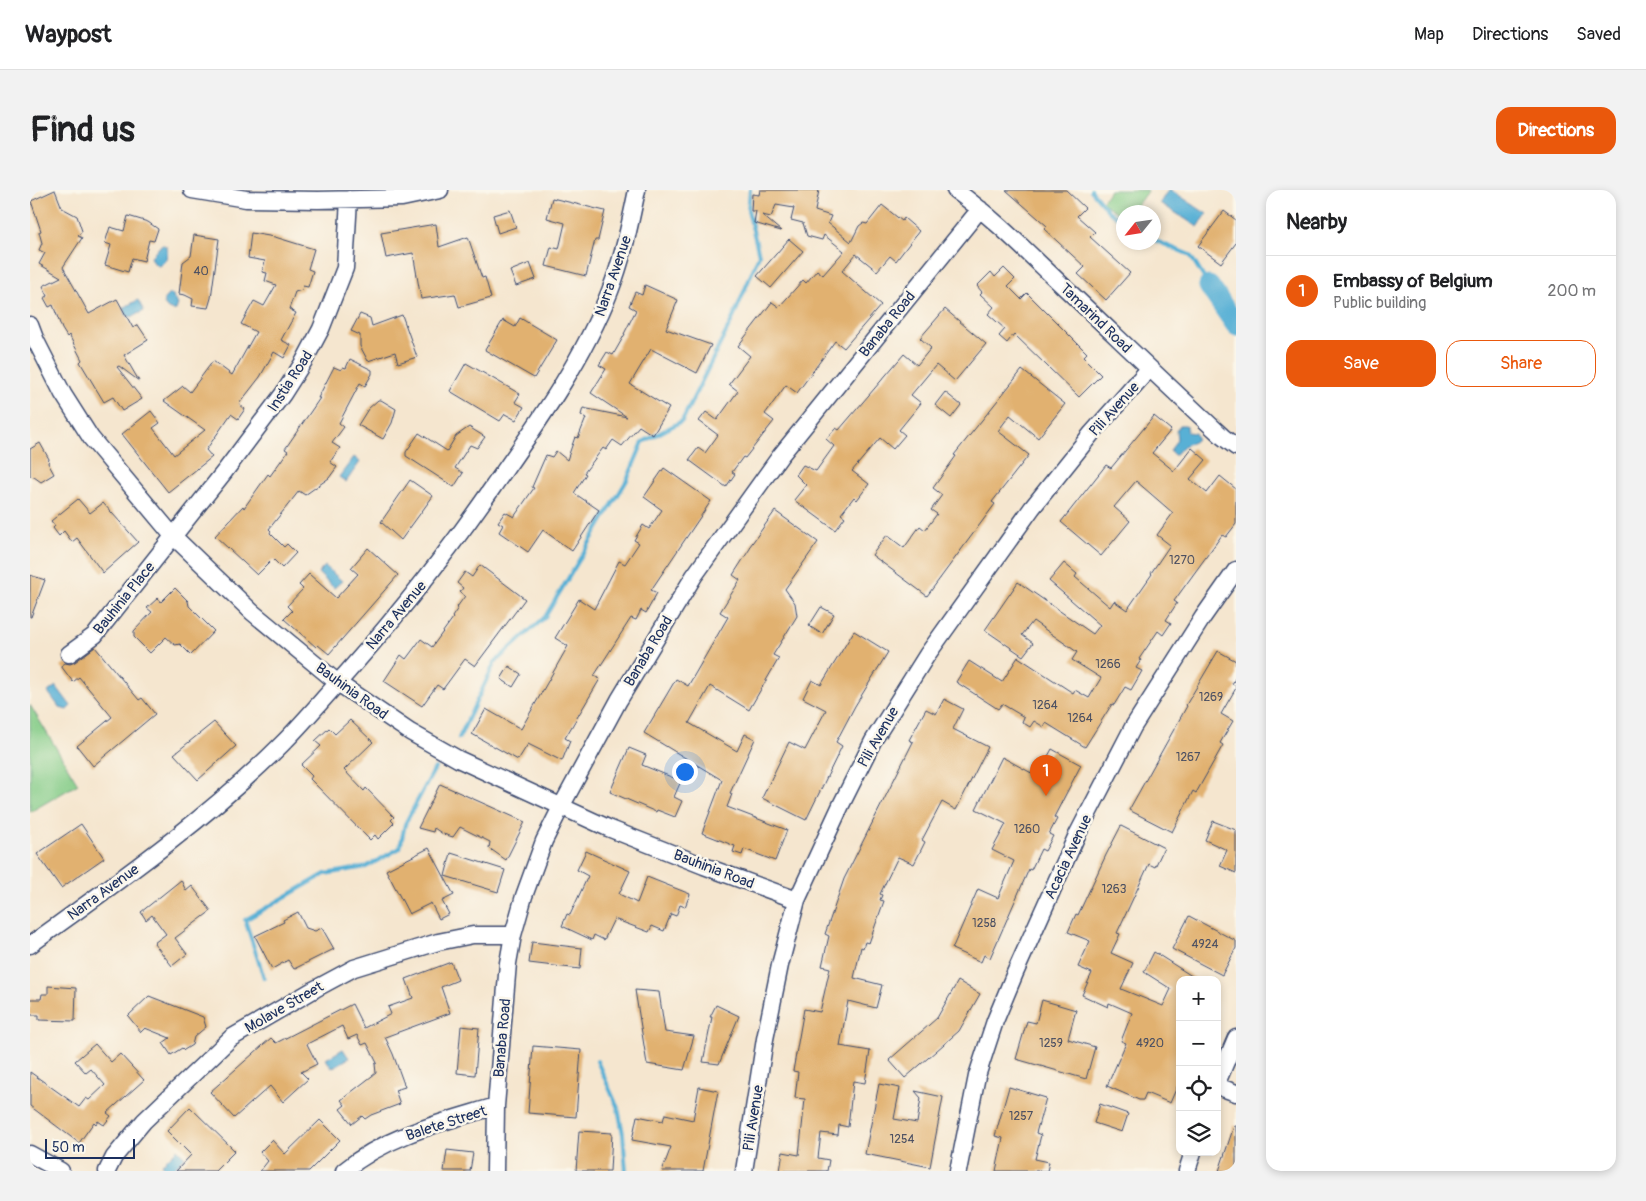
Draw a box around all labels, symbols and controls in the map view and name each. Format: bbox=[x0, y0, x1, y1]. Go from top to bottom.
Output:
text: Waypost bbox=[25, 20, 112, 49]
text: Map bbox=[1414, 23, 1444, 46]
text: Directions bbox=[1472, 23, 1548, 46]
text: Saved bbox=[1576, 23, 1621, 46]
button: Directions bbox=[1496, 107, 1616, 154]
text: Find us bbox=[30, 108, 135, 152]
north arrow bbox=[1116, 205, 1161, 250]
text: Nearby bbox=[1286, 209, 1347, 236]
street label: Narra Avenue bbox=[591, 233, 636, 319]
house number: 40 bbox=[193, 264, 209, 279]
text: Embassy of Belgium bbox=[1333, 269, 1493, 293]
street label: Tamarind Road bbox=[1056, 279, 1136, 357]
text: 1 bbox=[1299, 281, 1305, 301]
text: 200 m bbox=[1548, 281, 1596, 301]
street label: Banaba Road bbox=[855, 288, 920, 361]
text: Public building bbox=[1333, 293, 1426, 313]
button: Save bbox=[1286, 340, 1436, 387]
button: Share bbox=[1446, 340, 1596, 387]
street label: Instia Road bbox=[264, 347, 317, 415]
street label: Pili Avenue bbox=[1085, 378, 1144, 440]
house number: 1270 bbox=[1169, 553, 1195, 568]
street label: Bauhinia Place bbox=[89, 558, 160, 638]
street label: Narra Avenue bbox=[362, 577, 431, 654]
street label: Banaba Road bbox=[620, 612, 677, 690]
house number: 1266 bbox=[1095, 657, 1121, 672]
street label: Bauhinia Road bbox=[312, 659, 392, 724]
house number: 1269 bbox=[1199, 690, 1223, 705]
house number: 1264 bbox=[1032, 698, 1058, 713]
street label: Pili Avenue bbox=[854, 703, 904, 771]
house number: 1264 bbox=[1067, 711, 1093, 726]
house number: 1267 bbox=[1176, 750, 1201, 765]
pin: 1 bbox=[1030, 755, 1062, 796]
your location bbox=[672, 759, 698, 785]
street label: Acacia Avenue bbox=[1041, 811, 1097, 902]
house number: 1260 bbox=[1014, 822, 1040, 837]
street label: Bauhinia Road bbox=[671, 845, 757, 894]
street label: Narra Avenue bbox=[64, 860, 143, 925]
house number: 1263 bbox=[1101, 882, 1127, 897]
house number: 1258 bbox=[972, 916, 996, 931]
house number: 4924 bbox=[1192, 937, 1218, 952]
map controls bbox=[1176, 976, 1221, 1156]
button: + bbox=[1176, 976, 1221, 1021]
street label: Molave Street bbox=[242, 977, 328, 1038]
street label: Banaba Road bbox=[490, 998, 515, 1078]
button: − bbox=[1176, 1021, 1221, 1066]
house number: 1259 bbox=[1039, 1036, 1063, 1051]
house number: 4920 bbox=[1136, 1036, 1164, 1051]
button: locate bbox=[1176, 1066, 1221, 1111]
street label: Pili Avenue bbox=[739, 1083, 768, 1152]
street label: Balete Street bbox=[403, 1101, 490, 1145]
house number: 1257 bbox=[1009, 1109, 1034, 1124]
button: layers bbox=[1176, 1111, 1221, 1156]
house number: 1254 bbox=[890, 1132, 914, 1147]
scale bar bbox=[45, 1136, 135, 1159]
text: 50 m bbox=[52, 1139, 85, 1156]

